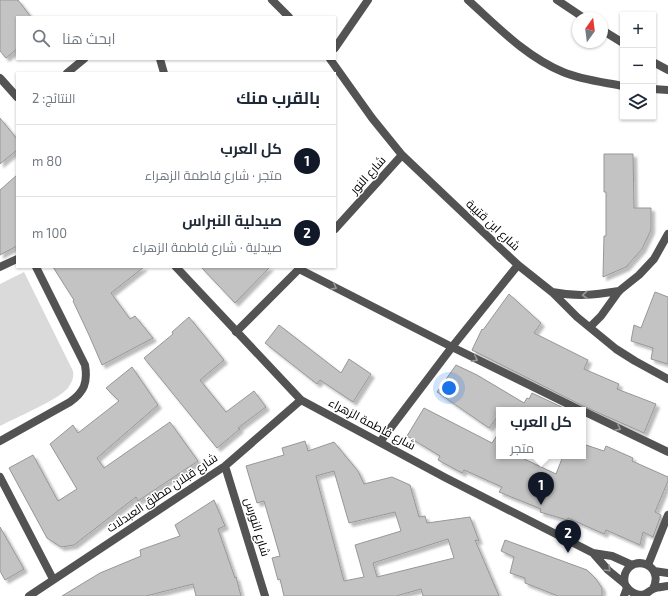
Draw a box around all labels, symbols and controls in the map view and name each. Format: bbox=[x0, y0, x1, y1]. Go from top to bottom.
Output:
north arrow bbox=[572, 12, 608, 48]
map controls bbox=[620, 12, 656, 120]
button: + bbox=[620, 12, 656, 48]
search box bbox=[16, 16, 336, 60]
icon: search bbox=[30, 27, 52, 49]
text: ابحث هنا bbox=[62, 29, 115, 47]
button: − bbox=[620, 48, 656, 84]
button: layers bbox=[620, 84, 656, 120]
text: بالقرب منك bbox=[236, 87, 320, 107]
text: النتائج: 2 bbox=[32, 90, 75, 106]
text: كل العرب bbox=[220, 139, 282, 157]
street label: شارع النور bbox=[346, 152, 389, 198]
text: 80 m bbox=[32, 153, 62, 169]
text: 1 bbox=[304, 153, 310, 169]
text: متجر · شارع فاطمة الزهراء bbox=[145, 167, 282, 183]
street label: شارع ابن قتيبة bbox=[463, 196, 523, 254]
text: صيدلية النبراس bbox=[182, 211, 282, 229]
text: 100 m bbox=[32, 225, 67, 241]
text: 2 bbox=[303, 225, 311, 241]
text: صيدلية · شارع فاطمة الزهراء bbox=[132, 239, 282, 255]
one-way arrow bbox=[330, 282, 337, 290]
one-way arrow bbox=[582, 291, 588, 300]
one-way arrow bbox=[470, 354, 478, 362]
your location bbox=[439, 378, 459, 398]
street label: شارع فاطمة الزهراء bbox=[326, 394, 418, 454]
popup bbox=[496, 407, 586, 459]
text: كل العرب bbox=[510, 412, 572, 430]
one-way arrow bbox=[614, 424, 621, 431]
text: متجر bbox=[510, 440, 534, 456]
street label: شارع قبلان مطلق العبدلات bbox=[103, 450, 221, 536]
pin: 1 bbox=[528, 472, 554, 505]
street label: شارع النورس bbox=[240, 496, 274, 558]
pin: 2 bbox=[555, 520, 581, 553]
one-way arrow bbox=[603, 564, 611, 572]

